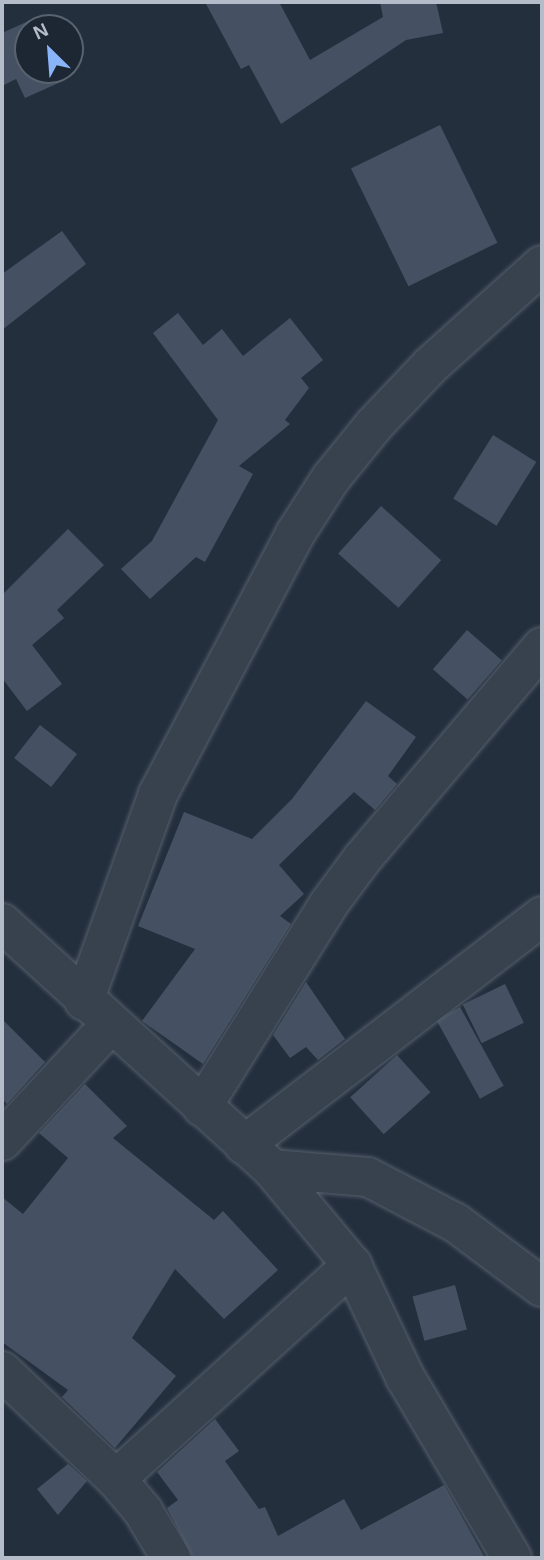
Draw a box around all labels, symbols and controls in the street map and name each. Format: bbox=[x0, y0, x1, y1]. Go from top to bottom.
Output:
north arrow bbox=[14, 14, 84, 84]
text: N bbox=[30, 19, 51, 44]

